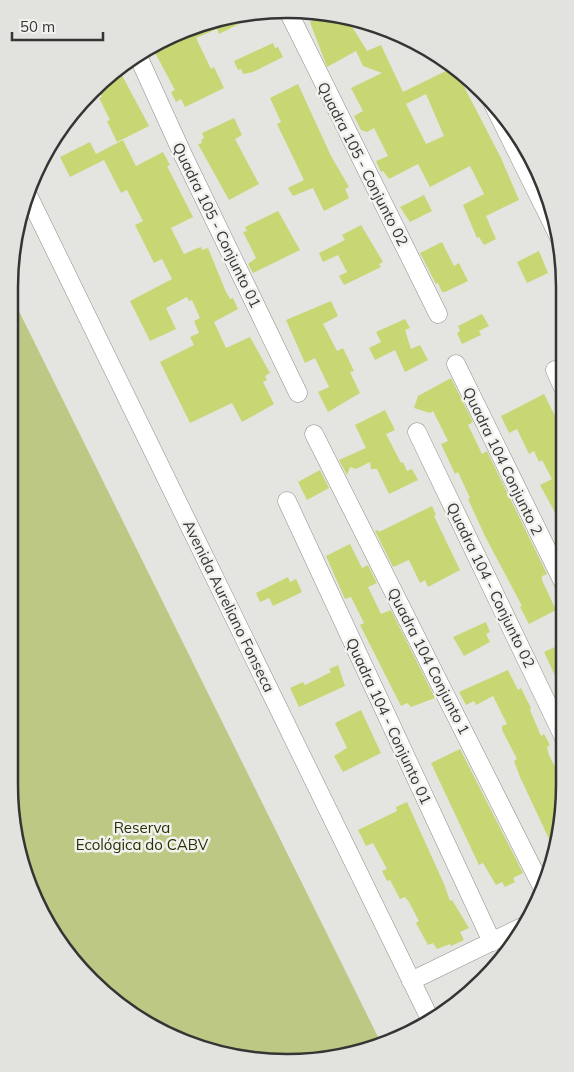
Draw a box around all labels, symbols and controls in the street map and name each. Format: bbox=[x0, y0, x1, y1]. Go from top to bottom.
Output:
scale bar bbox=[12, 10, 104, 42]
text: 50 m bbox=[20, 17, 55, 36]
street label: Quadra 105 - Conjunto 02 bbox=[313, 79, 413, 249]
street label: Quadra 105 - Conjunto 01 bbox=[169, 139, 265, 311]
street label: Quadra 104 Conjunto 2 bbox=[459, 384, 547, 538]
street label: Quadra 104 - Conjunto 02 bbox=[443, 499, 539, 671]
street label: Avenida Aureliano Fonseca bbox=[179, 517, 279, 695]
street label: Quadra 104 Conjunto 1 bbox=[384, 584, 474, 738]
street label: Quadra 104 - Conjunto 01 bbox=[342, 635, 436, 807]
park label: Reserva Ecológica do CABV bbox=[76, 818, 209, 854]

